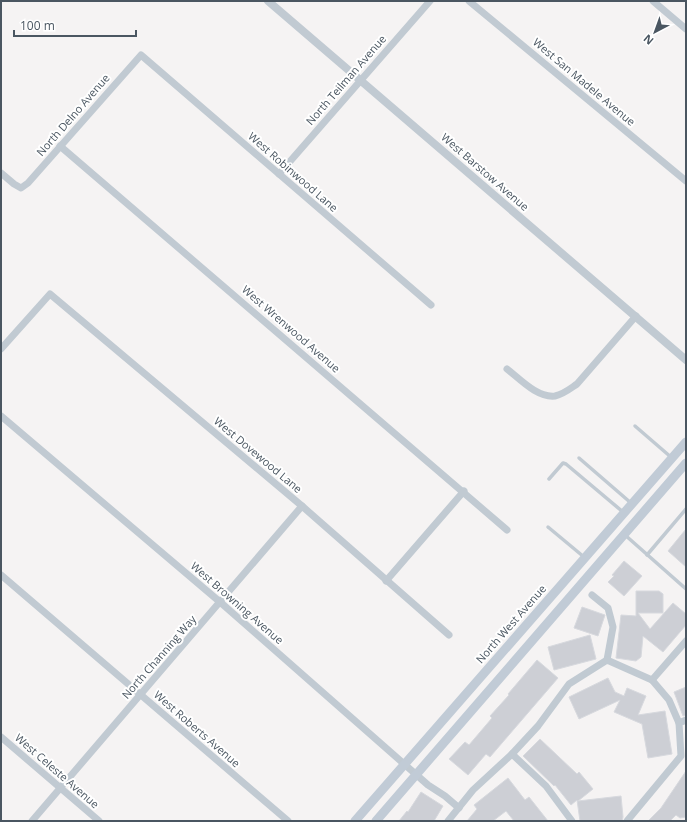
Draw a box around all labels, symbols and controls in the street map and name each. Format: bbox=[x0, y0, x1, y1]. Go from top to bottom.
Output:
scale bar bbox=[14, 12, 136, 38]
north arrow bbox=[635, 12, 675, 52]
text: 100 m bbox=[20, 17, 55, 34]
street label: North Teilman Avenue bbox=[302, 31, 389, 128]
text: N bbox=[640, 31, 656, 49]
street label: West San Madele Avenue bbox=[530, 34, 639, 129]
street label: North Delno Avenue bbox=[33, 70, 113, 159]
street label: West Robinwood Lane bbox=[245, 129, 341, 215]
street label: West Barstow Avenue bbox=[438, 129, 532, 214]
street label: West Wrenwood Avenue bbox=[239, 282, 344, 375]
street label: West Dovewood Lane bbox=[211, 413, 306, 496]
street label: West Browning Avenue bbox=[188, 558, 287, 647]
street label: North West Avenue bbox=[472, 581, 549, 666]
street label: North Channing Way bbox=[118, 611, 199, 702]
street label: West Roberts Avenue bbox=[151, 687, 244, 770]
street label: West Celeste Avenue bbox=[12, 730, 103, 811]

